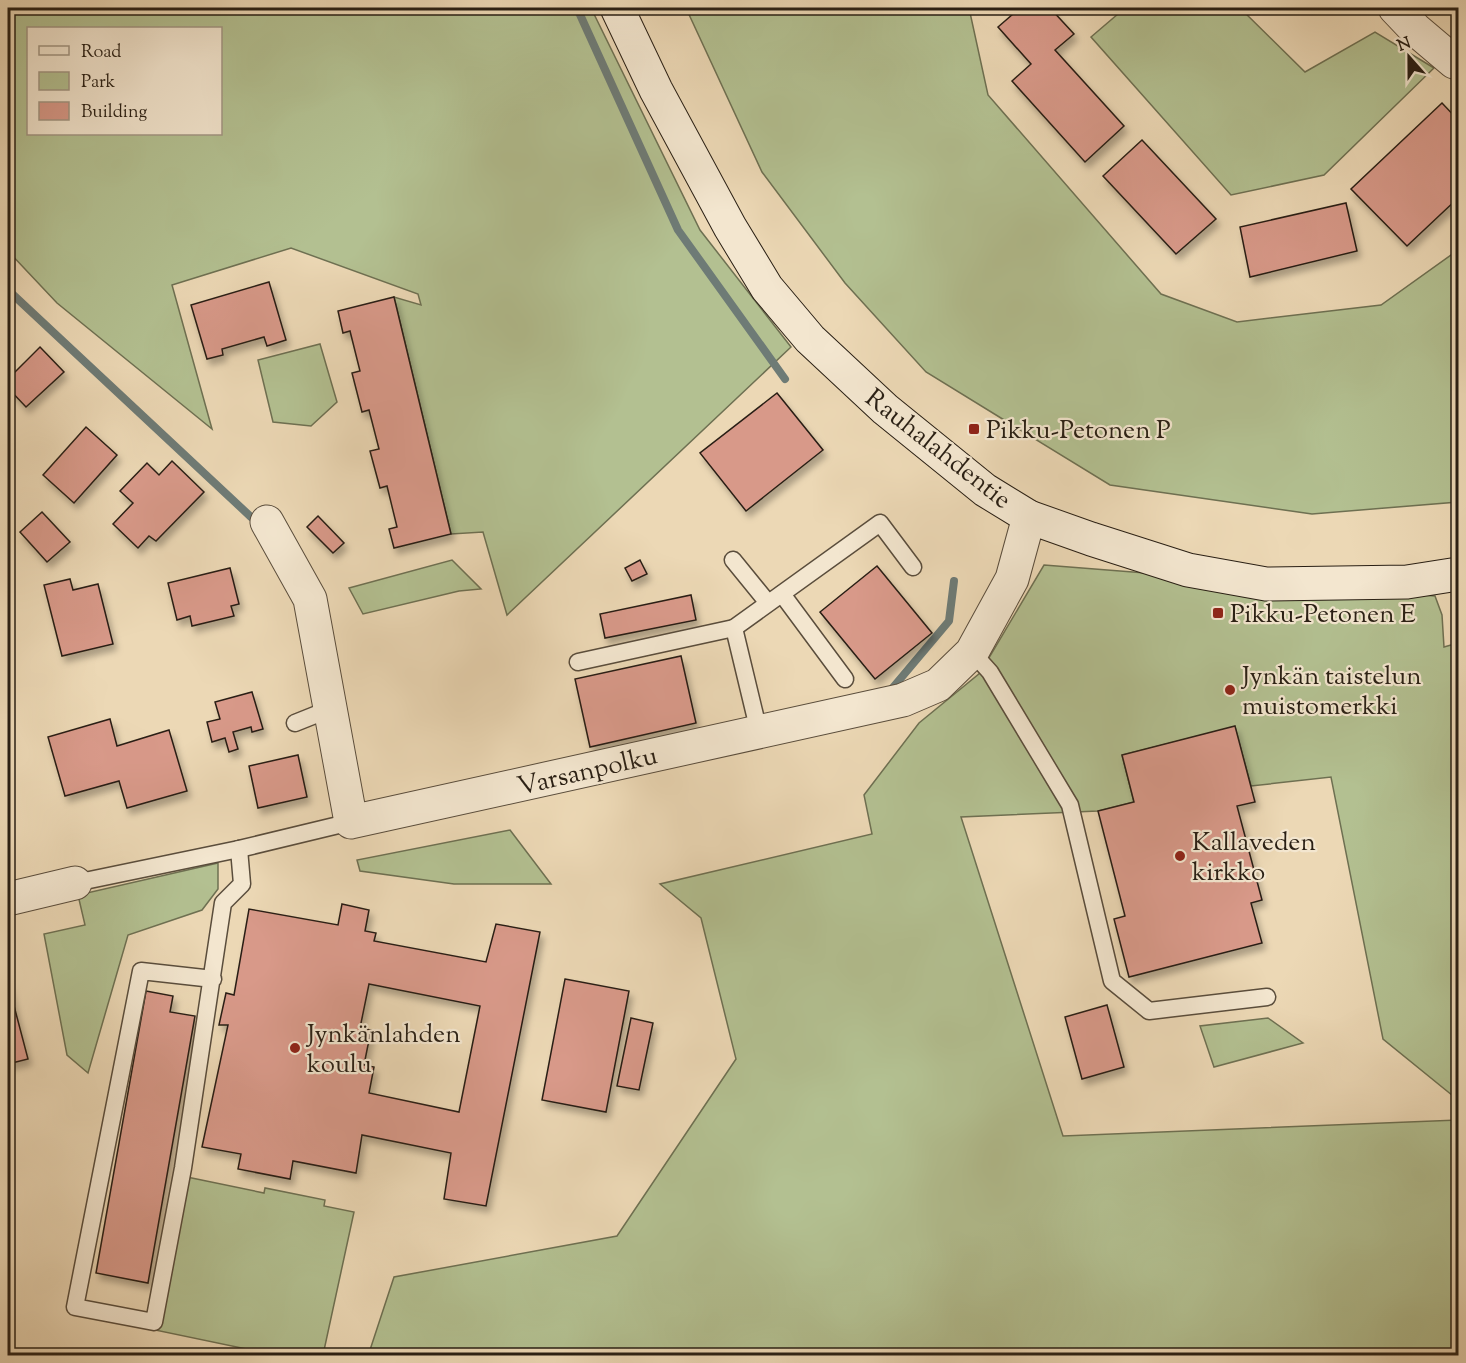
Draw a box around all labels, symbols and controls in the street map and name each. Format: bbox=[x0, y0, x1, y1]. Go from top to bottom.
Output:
legend bbox=[27, 27, 222, 135]
north arrow bbox=[1379, 27, 1439, 87]
text: N bbox=[1394, 32, 1415, 58]
text: Road bbox=[81, 40, 121, 66]
text: Park bbox=[81, 70, 116, 96]
text: Building bbox=[81, 100, 147, 126]
street label: Rauhalahdentie bbox=[856, 381, 1018, 519]
place label: Pikku-Petonen P bbox=[986, 413, 1171, 450]
marker: Pikku-Petonen P bbox=[967, 422, 981, 436]
place label: Pikku-Petonen E bbox=[1230, 597, 1416, 634]
marker: Pikku-Petonen E bbox=[1211, 606, 1225, 620]
place label: Jynkän taistelun muistomerkki bbox=[1240, 659, 1422, 726]
marker: Jynkän taistelun muistomerkki bbox=[1223, 683, 1237, 697]
street label: Varsanpolku bbox=[514, 738, 661, 807]
place label: Kallaveden kirkko bbox=[1192, 825, 1316, 892]
marker: Kallaveden kirkko bbox=[1173, 849, 1187, 863]
place label: Jynkänlahden koulu bbox=[305, 1017, 461, 1084]
marker: Jynkänlahden koulu bbox=[288, 1041, 302, 1055]

